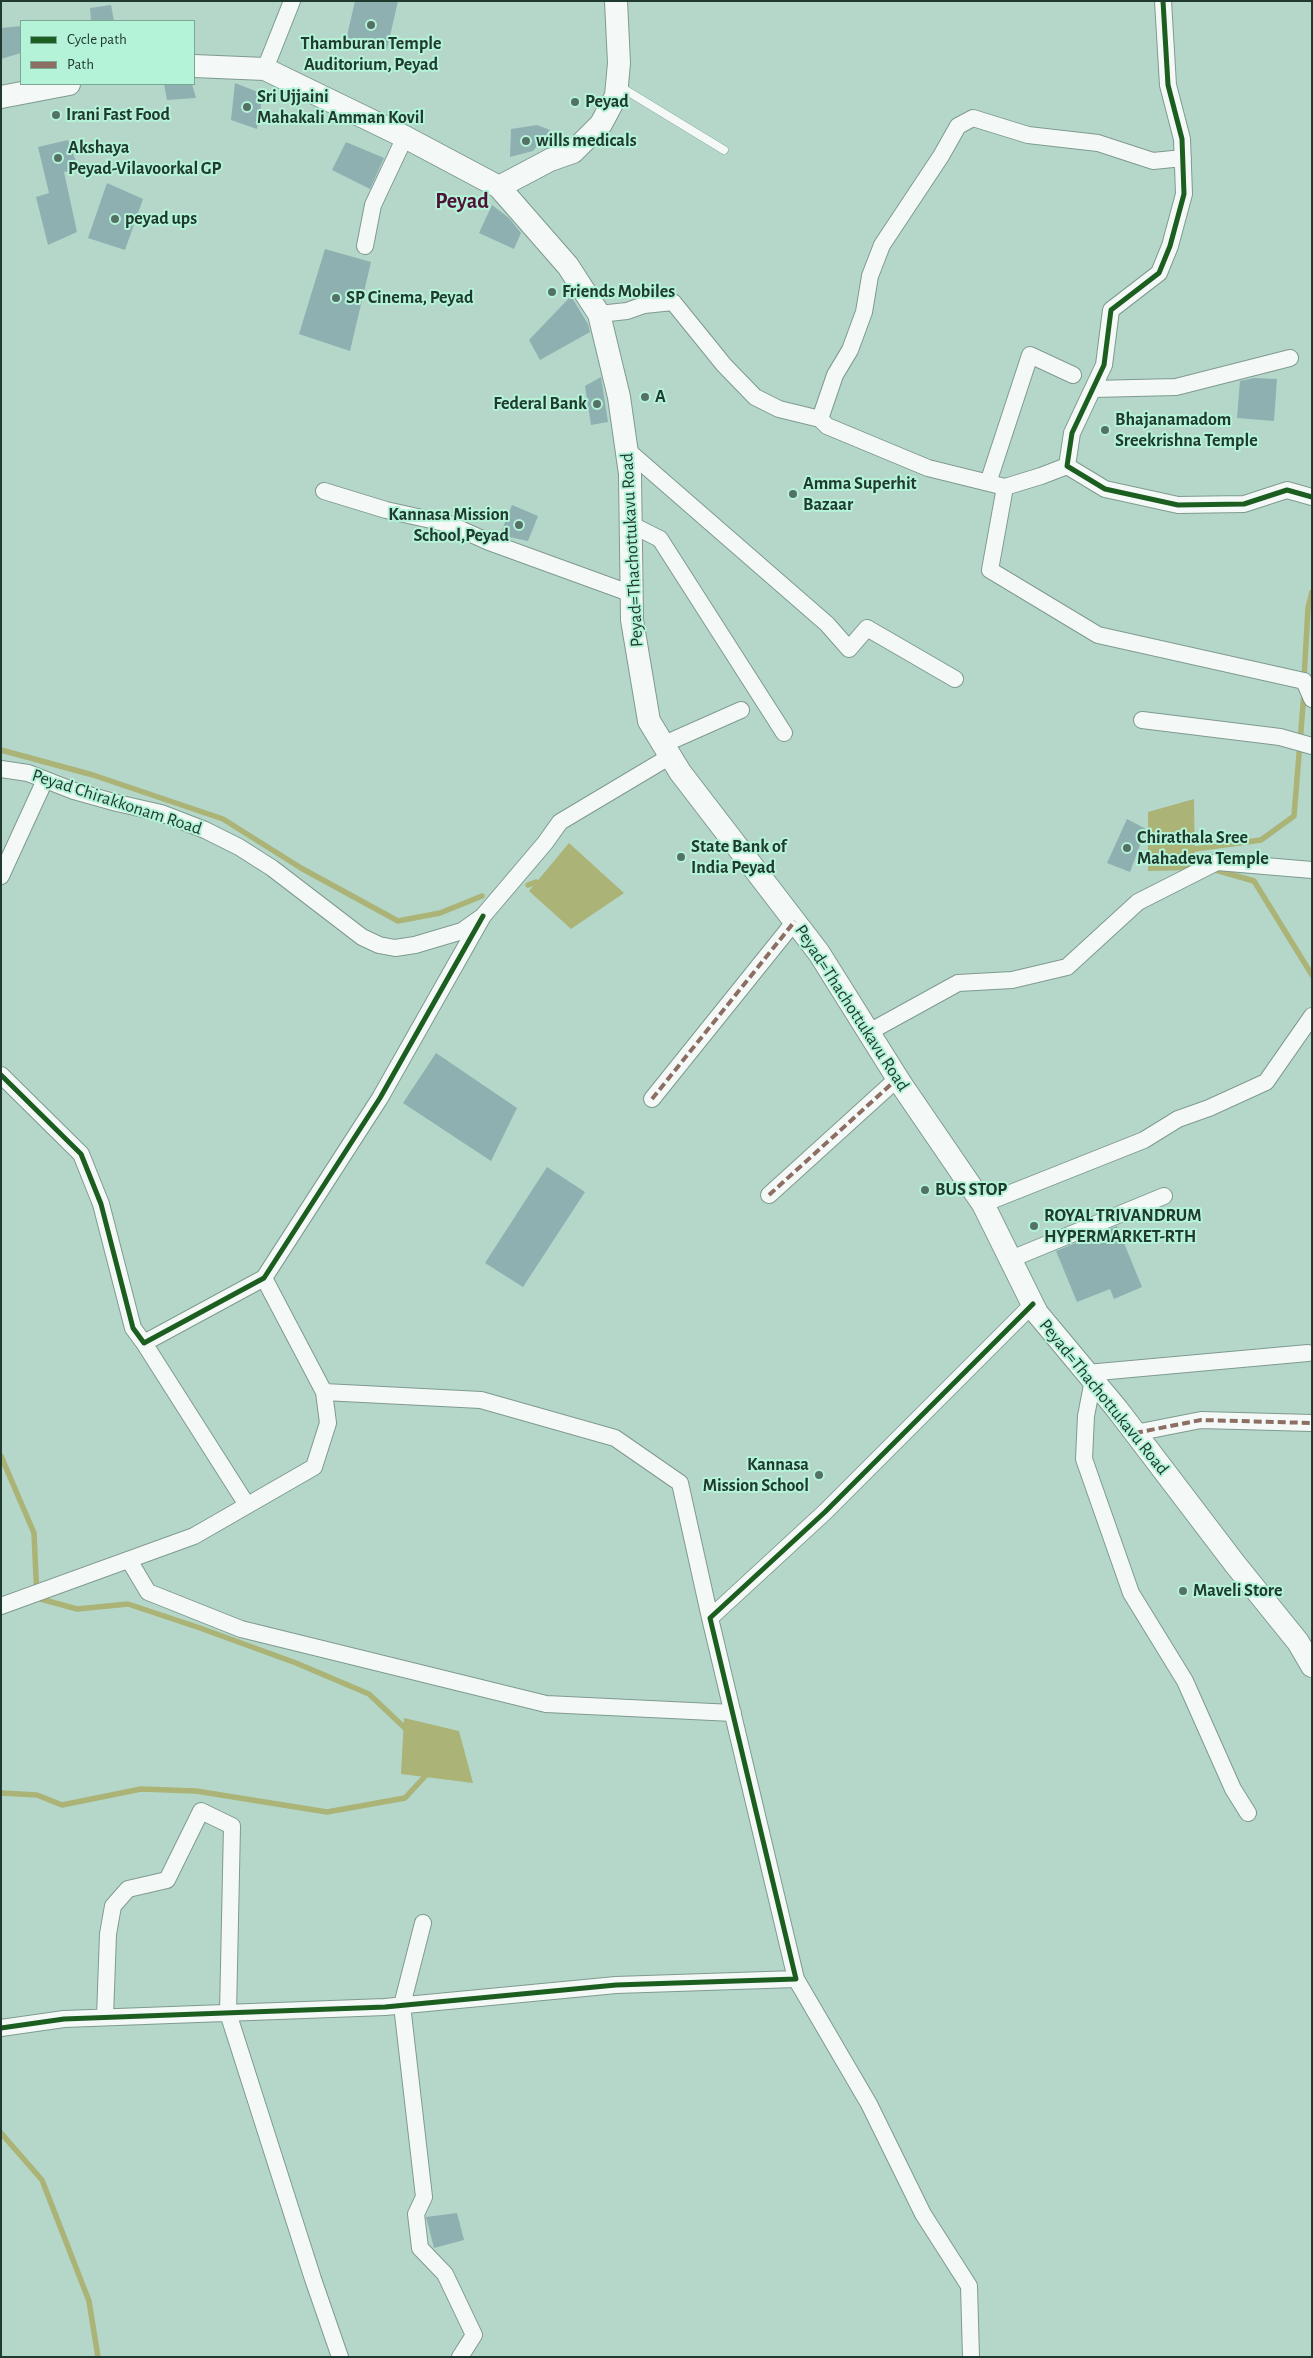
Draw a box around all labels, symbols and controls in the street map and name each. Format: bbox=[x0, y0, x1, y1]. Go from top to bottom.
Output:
marker: Thamburan Temple Auditorium, Peyad bbox=[365, 19, 377, 31]
legend bbox=[20, 20, 195, 85]
text: Cycle path bbox=[67, 32, 127, 47]
place label: Thamburan Temple Auditorium, Peyad bbox=[301, 33, 441, 76]
text: Path bbox=[67, 57, 94, 72]
place label: Sri Ujjaini Mahakali Amman Kovil bbox=[257, 86, 424, 128]
place label: Peyad bbox=[585, 91, 629, 113]
marker: Peyad bbox=[569, 96, 581, 108]
marker: Sri Ujjaini Mahakali Amman Kovil bbox=[241, 101, 253, 113]
place label: Irani Fast Food bbox=[66, 104, 170, 126]
marker: Irani Fast Food bbox=[50, 109, 62, 121]
place label: wills medicals bbox=[536, 130, 637, 152]
marker: wills medicals bbox=[520, 135, 532, 147]
place label: Akshaya Peyad-Vilavoorkal GP bbox=[68, 137, 222, 180]
marker: Akshaya Peyad-Vilavoorkal GP bbox=[52, 152, 64, 164]
district label: Peyad bbox=[435, 188, 489, 214]
place label: peyad ups bbox=[125, 208, 197, 230]
marker: peyad ups bbox=[109, 213, 121, 225]
place label: Friends Mobiles bbox=[562, 281, 675, 303]
marker: Friends Mobiles bbox=[546, 286, 558, 298]
place label: SP Cinema, Peyad bbox=[346, 287, 474, 309]
marker: SP Cinema, Peyad bbox=[330, 292, 342, 304]
place label: A bbox=[655, 386, 666, 408]
marker: A bbox=[639, 391, 651, 403]
place label: Federal Bank bbox=[493, 393, 587, 415]
marker: Federal Bank bbox=[591, 398, 603, 410]
place label: Bhajanamadom Sreekrishna Temple bbox=[1115, 409, 1258, 452]
marker: Bhajanamadom Sreekrishna Temple bbox=[1099, 424, 1111, 436]
street label: Peyad=Thachottukavu Road bbox=[616, 452, 648, 648]
place label: Amma Superhit Bazaar bbox=[803, 473, 917, 516]
marker: Amma Superhit Bazaar bbox=[787, 488, 799, 500]
place label: Kannasa Mission School,Peyad bbox=[388, 504, 509, 546]
marker: Kannasa Mission School,Peyad bbox=[513, 519, 525, 531]
street label: Peyad Chirakkonam Road bbox=[29, 764, 205, 840]
place label: Chirathala Sree Mahadeva Temple bbox=[1137, 827, 1269, 870]
place label: State Bank of India Peyad bbox=[691, 836, 786, 879]
marker: Chirathala Sree Mahadeva Temple bbox=[1121, 842, 1133, 854]
marker: State Bank of India Peyad bbox=[675, 851, 687, 863]
street label: Peyad=Thachottukavu Road bbox=[790, 921, 914, 1095]
place label: BUS STOP bbox=[935, 1179, 1007, 1201]
marker: BUS STOP bbox=[919, 1184, 931, 1196]
place label: ROYAL TRIVANDRUM HYPERMARKET-RTH bbox=[1044, 1205, 1202, 1248]
marker: ROYAL TRIVANDRUM HYPERMARKET-RTH bbox=[1028, 1220, 1040, 1232]
street label: Peyad=Thachottukavu Road bbox=[1035, 1315, 1173, 1479]
place label: Kannasa Mission School bbox=[703, 1454, 809, 1496]
marker: Kannasa Mission School bbox=[813, 1469, 825, 1481]
place label: Maveli Store bbox=[1193, 1580, 1283, 1602]
marker: Maveli Store bbox=[1177, 1585, 1189, 1597]

